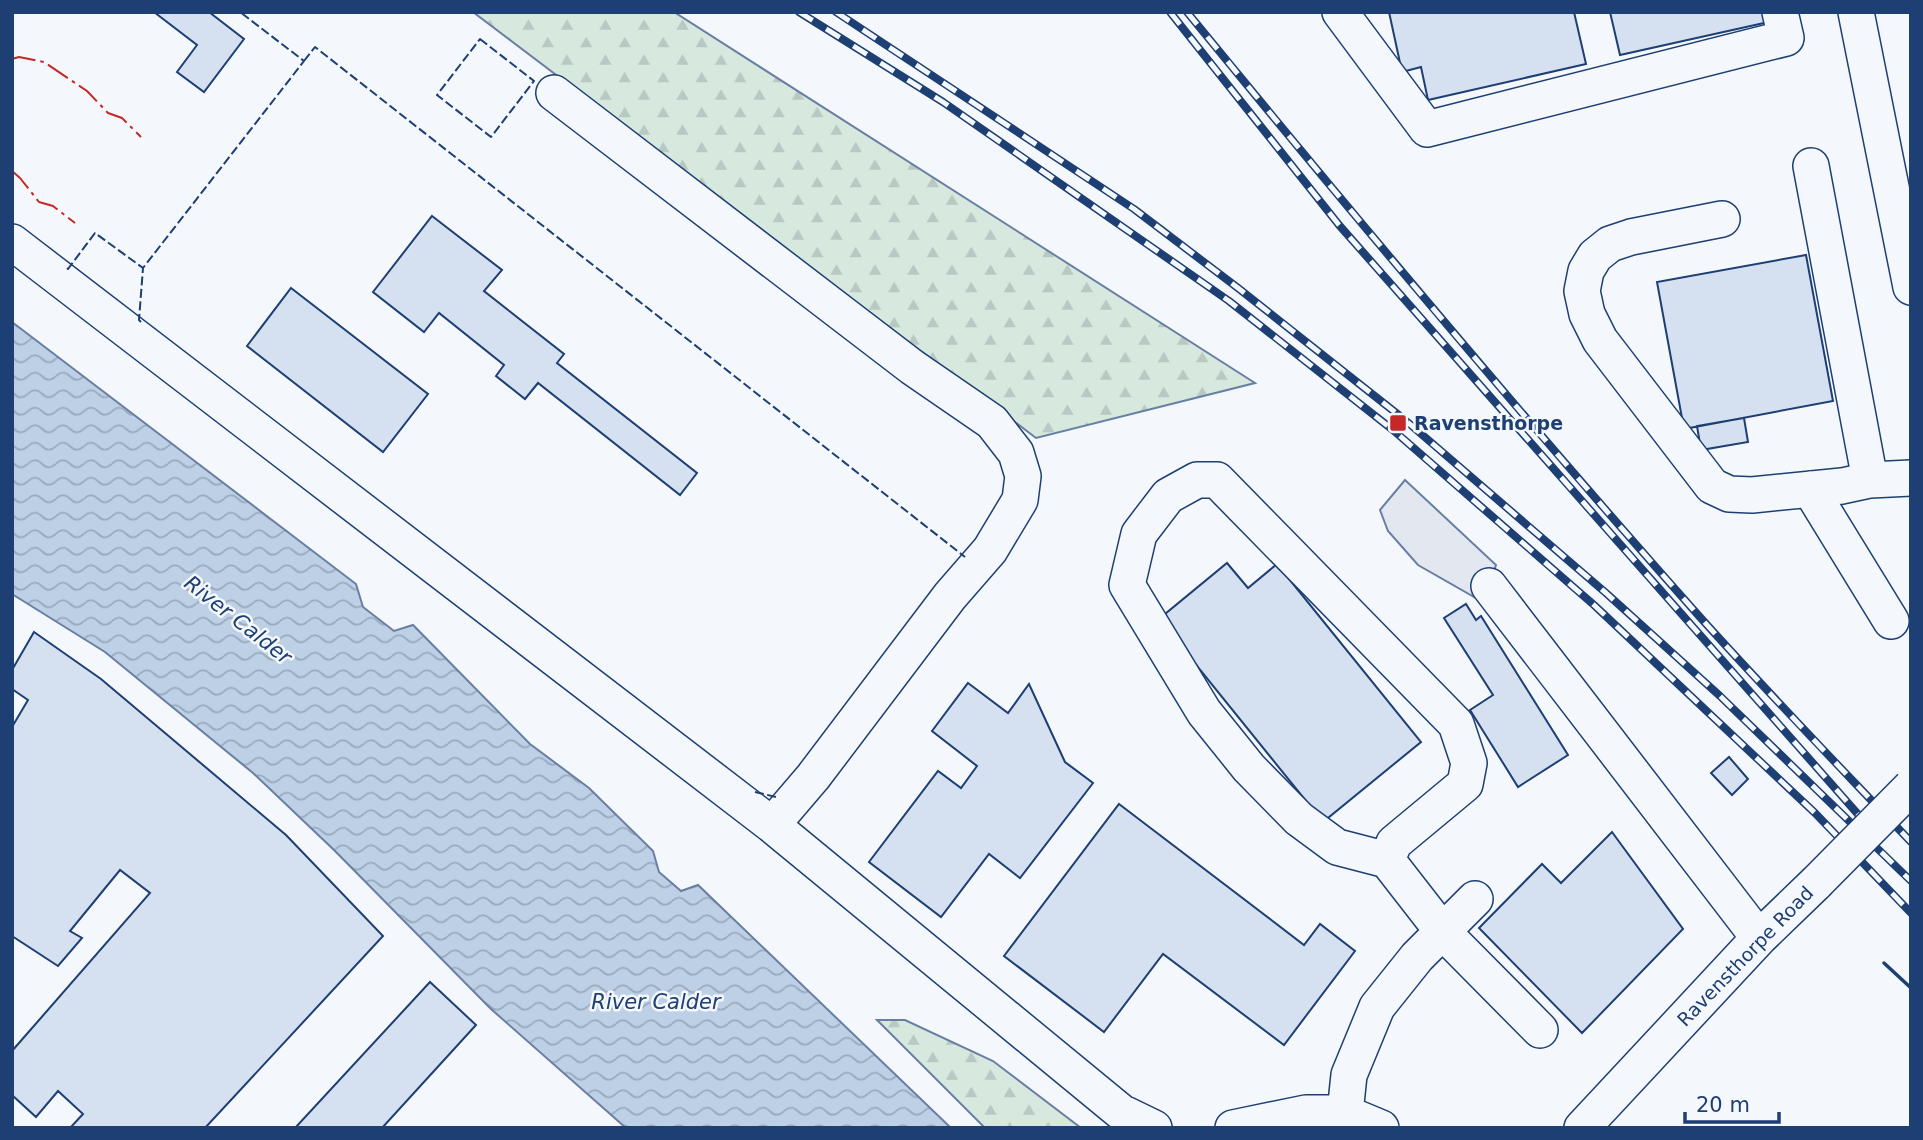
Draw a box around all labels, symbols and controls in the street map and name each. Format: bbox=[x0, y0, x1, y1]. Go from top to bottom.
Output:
place label: Ravensthorpe bbox=[1414, 412, 1563, 434]
marker: Ravensthorpe bbox=[1388, 413, 1408, 433]
water label: River Calder bbox=[180, 571, 297, 670]
street label: Ravensthorpe Road bbox=[1673, 882, 1817, 1030]
water label: River Calder bbox=[591, 990, 722, 1014]
scale bar bbox=[1685, 1080, 1780, 1124]
text: 20 m bbox=[1696, 1093, 1750, 1117]

